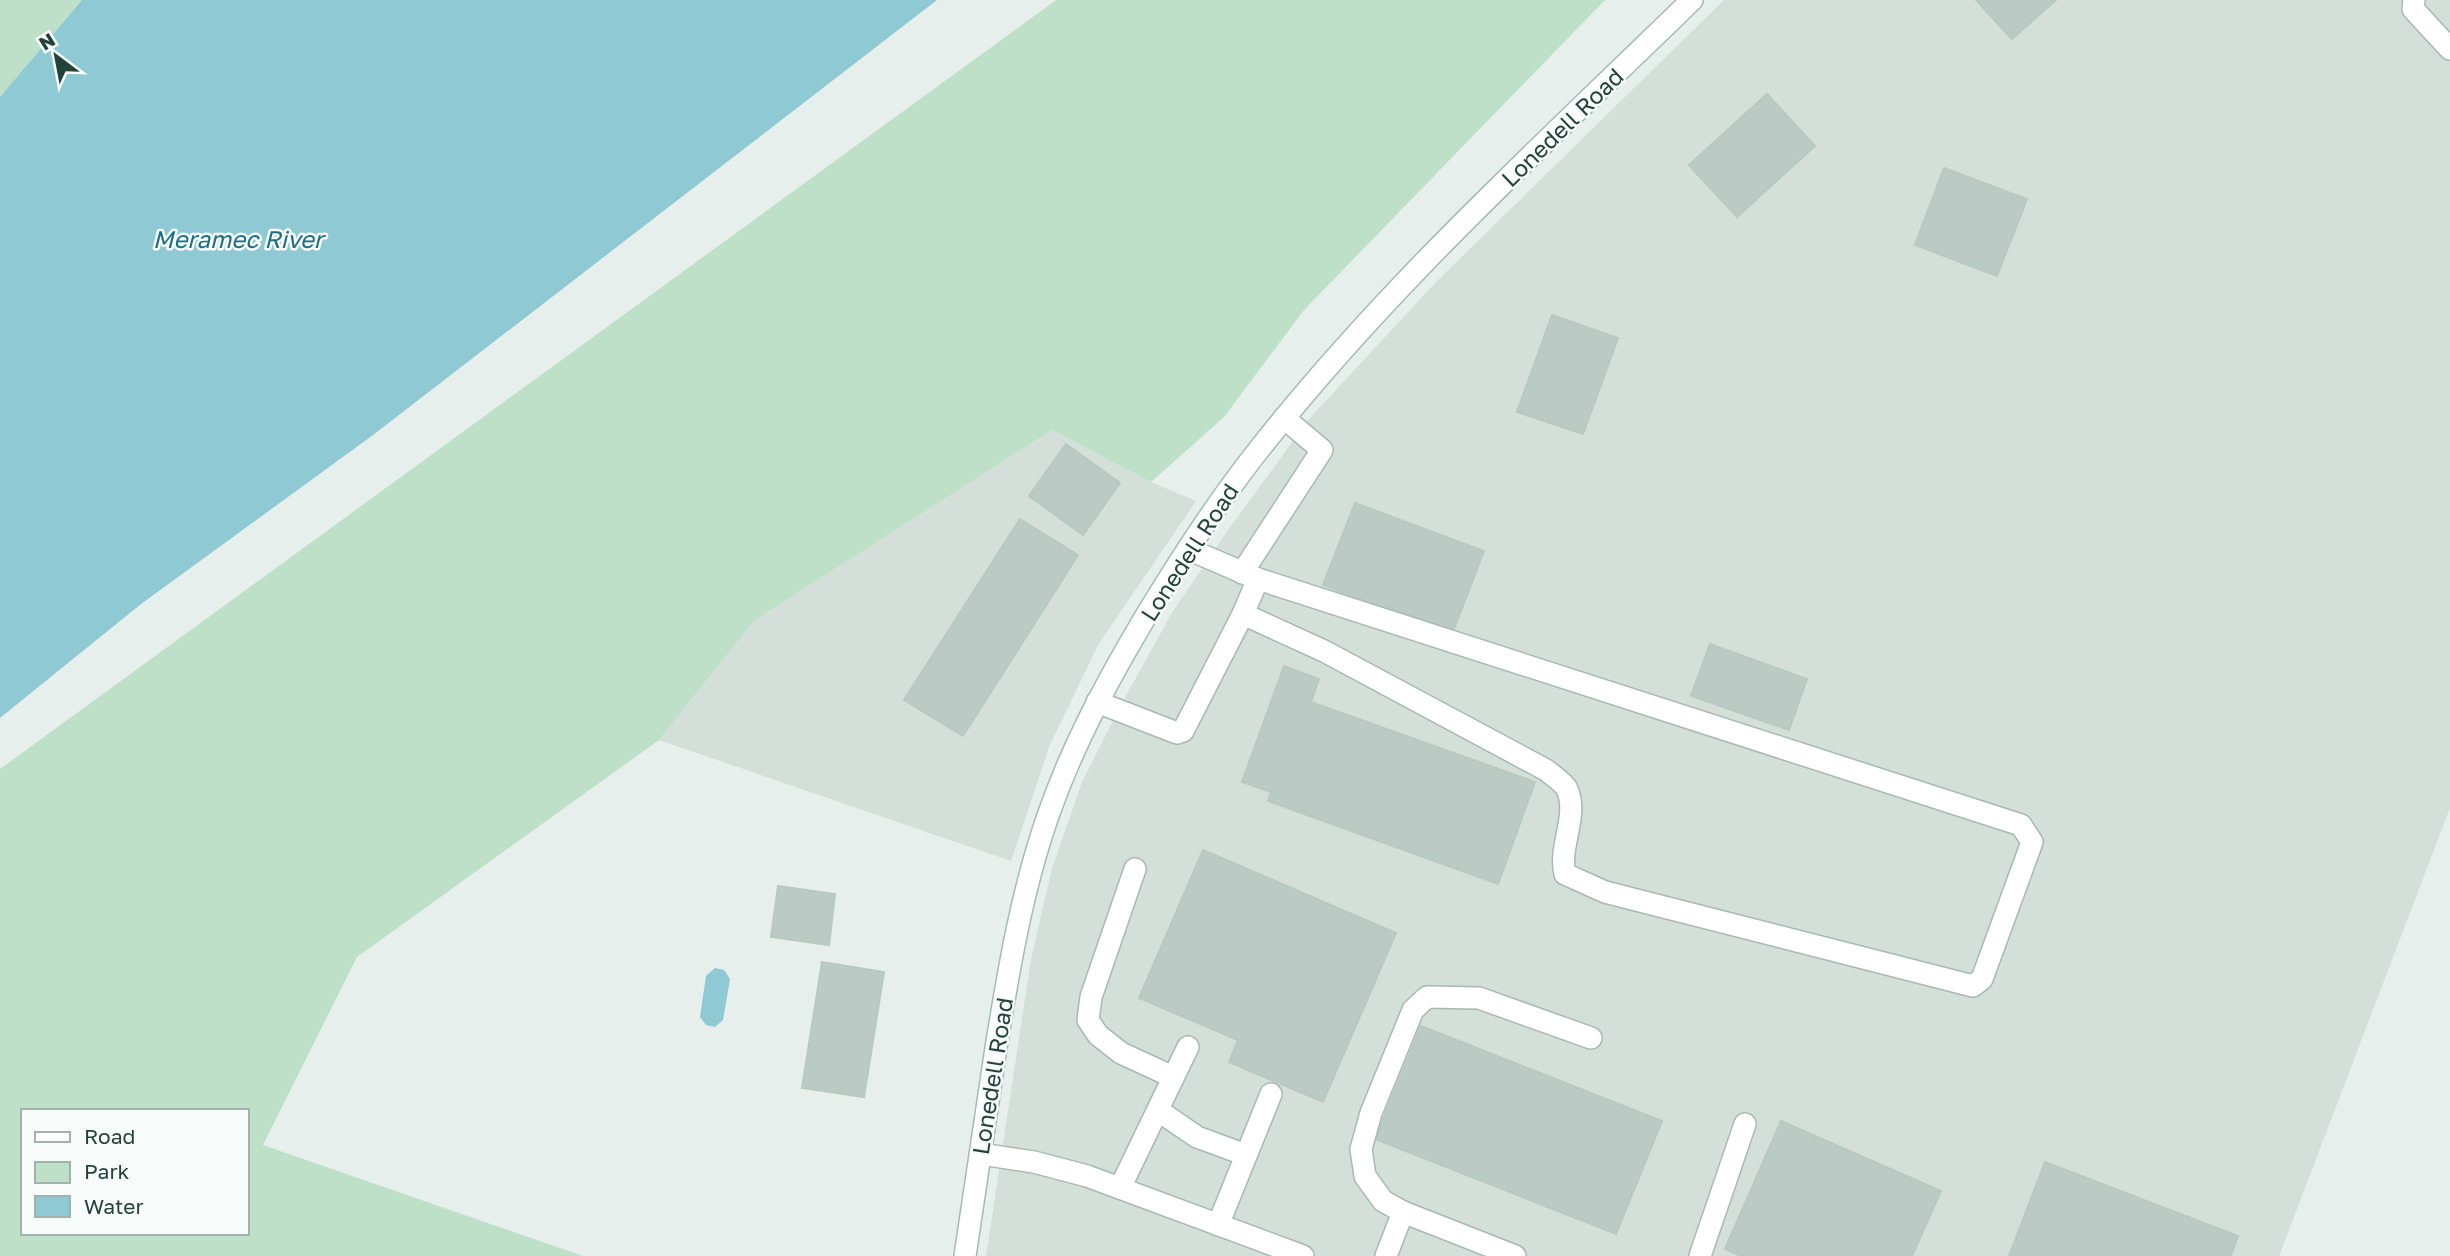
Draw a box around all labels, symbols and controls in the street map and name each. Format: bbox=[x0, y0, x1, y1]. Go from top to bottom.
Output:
north arrow bbox=[21, 21, 91, 91]
text: N bbox=[35, 28, 59, 55]
street label: Lonedell Road bbox=[1495, 62, 1629, 192]
water label: Meramec River bbox=[153, 224, 327, 253]
street label: Lonedell Road bbox=[1134, 478, 1244, 626]
street label: Lonedell Road bbox=[966, 996, 1018, 1156]
legend bbox=[21, 1109, 248, 1235]
text: Road bbox=[84, 1123, 135, 1149]
text: Park bbox=[84, 1158, 130, 1184]
text: Water bbox=[84, 1193, 144, 1219]

